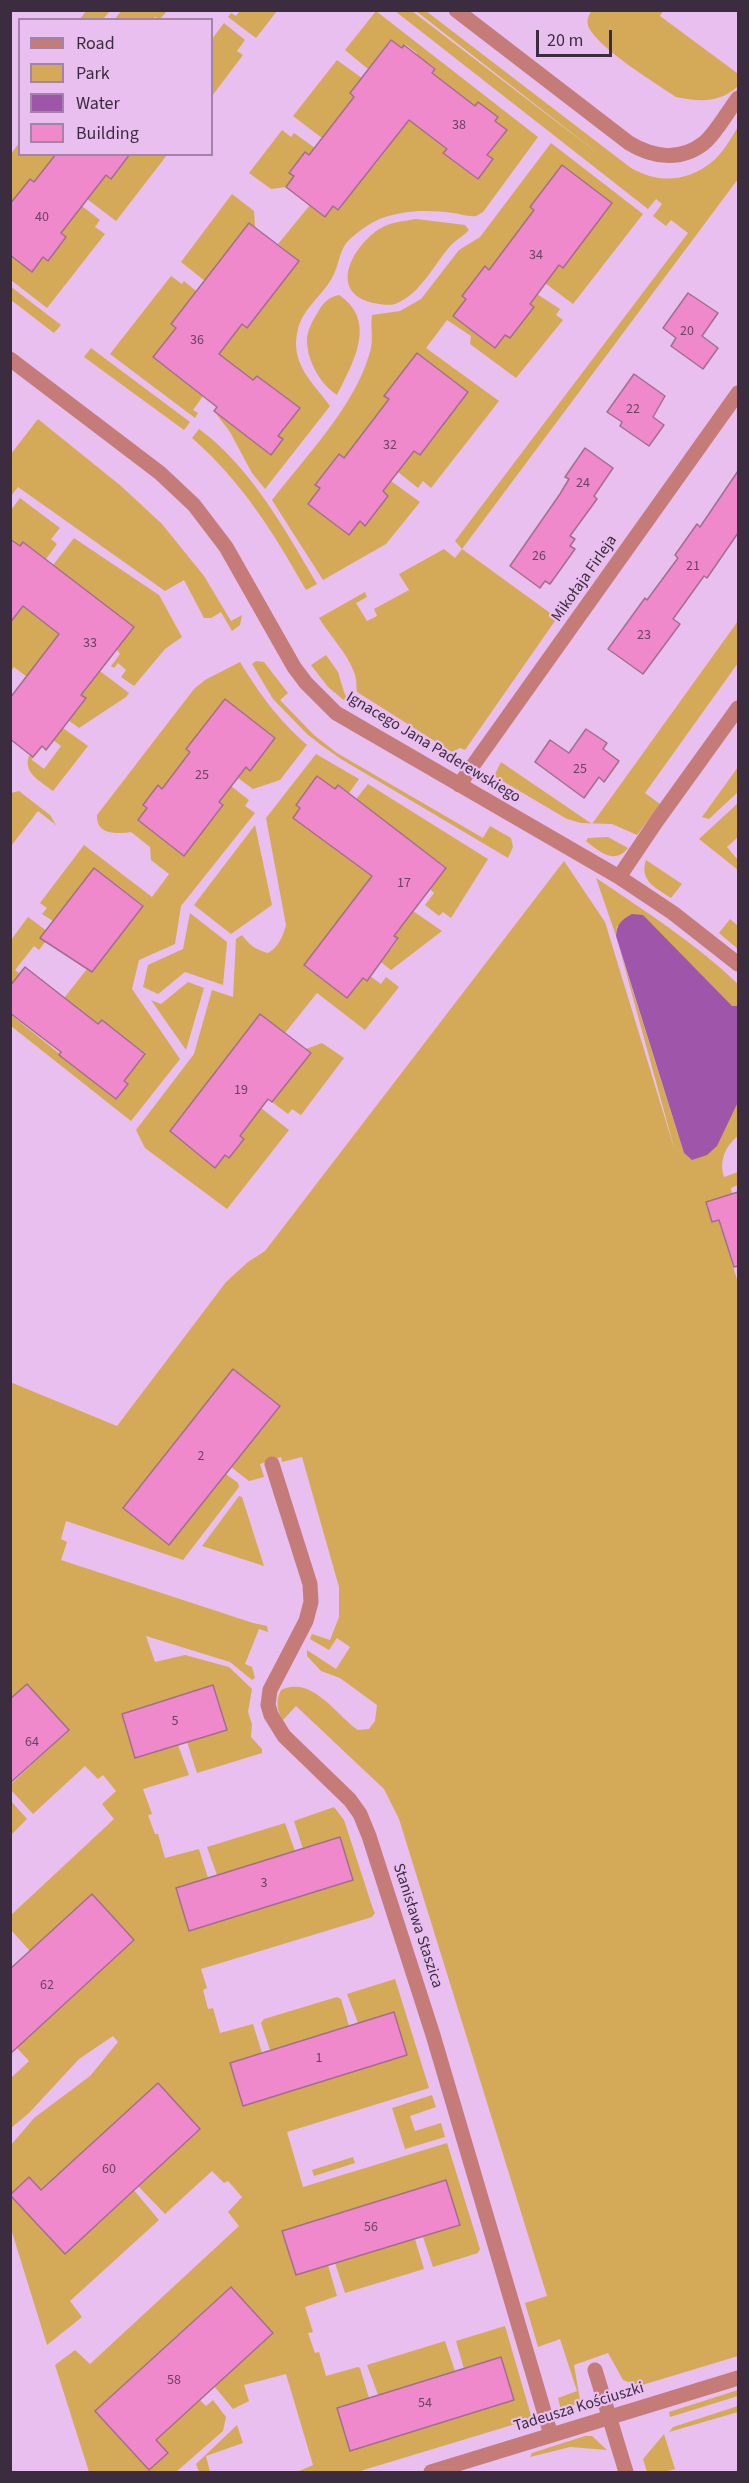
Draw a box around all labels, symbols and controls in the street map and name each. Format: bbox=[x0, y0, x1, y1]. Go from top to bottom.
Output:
legend bbox=[18, 18, 213, 156]
scale bar bbox=[539, 18, 616, 56]
text: 20 m bbox=[547, 28, 583, 53]
text: Road bbox=[76, 31, 115, 56]
text: Park bbox=[76, 61, 110, 86]
text: Water bbox=[76, 91, 120, 116]
house number: 38 bbox=[452, 118, 466, 134]
text: Building bbox=[76, 121, 139, 146]
house number: 40 bbox=[35, 210, 49, 226]
house number: 34 bbox=[529, 248, 543, 264]
house number: 20 bbox=[680, 324, 694, 340]
house number: 36 bbox=[190, 333, 204, 349]
house number: 22 bbox=[626, 402, 640, 418]
house number: 32 bbox=[383, 438, 397, 454]
house number: 24 bbox=[576, 476, 590, 492]
street label: Mikołaja Firleja bbox=[548, 532, 622, 626]
house number: 26 bbox=[532, 549, 546, 565]
house number: 21 bbox=[686, 559, 700, 575]
house number: 23 bbox=[637, 628, 651, 644]
house number: 33 bbox=[83, 636, 97, 652]
street label: Ignacego Jana Paderewskiego bbox=[342, 688, 524, 808]
house number: 25 bbox=[573, 762, 587, 778]
house number: 25 bbox=[195, 768, 209, 784]
house number: 17 bbox=[397, 876, 411, 892]
house number: 19 bbox=[234, 1083, 248, 1099]
house number: 2 bbox=[198, 1449, 204, 1465]
house number: 5 bbox=[172, 1714, 178, 1730]
house number: 64 bbox=[25, 1735, 39, 1751]
street label: Stanisława Staszica bbox=[388, 1861, 446, 1991]
house number: 3 bbox=[261, 1876, 267, 1892]
house number: 62 bbox=[40, 1978, 54, 1994]
house number: 1 bbox=[316, 2051, 322, 2067]
house number: 60 bbox=[102, 2162, 116, 2178]
house number: 56 bbox=[364, 2220, 378, 2236]
house number: 58 bbox=[167, 2373, 181, 2389]
street label: Tadeusza Kościuszki bbox=[512, 2379, 646, 2437]
house number: 54 bbox=[418, 2396, 432, 2412]

